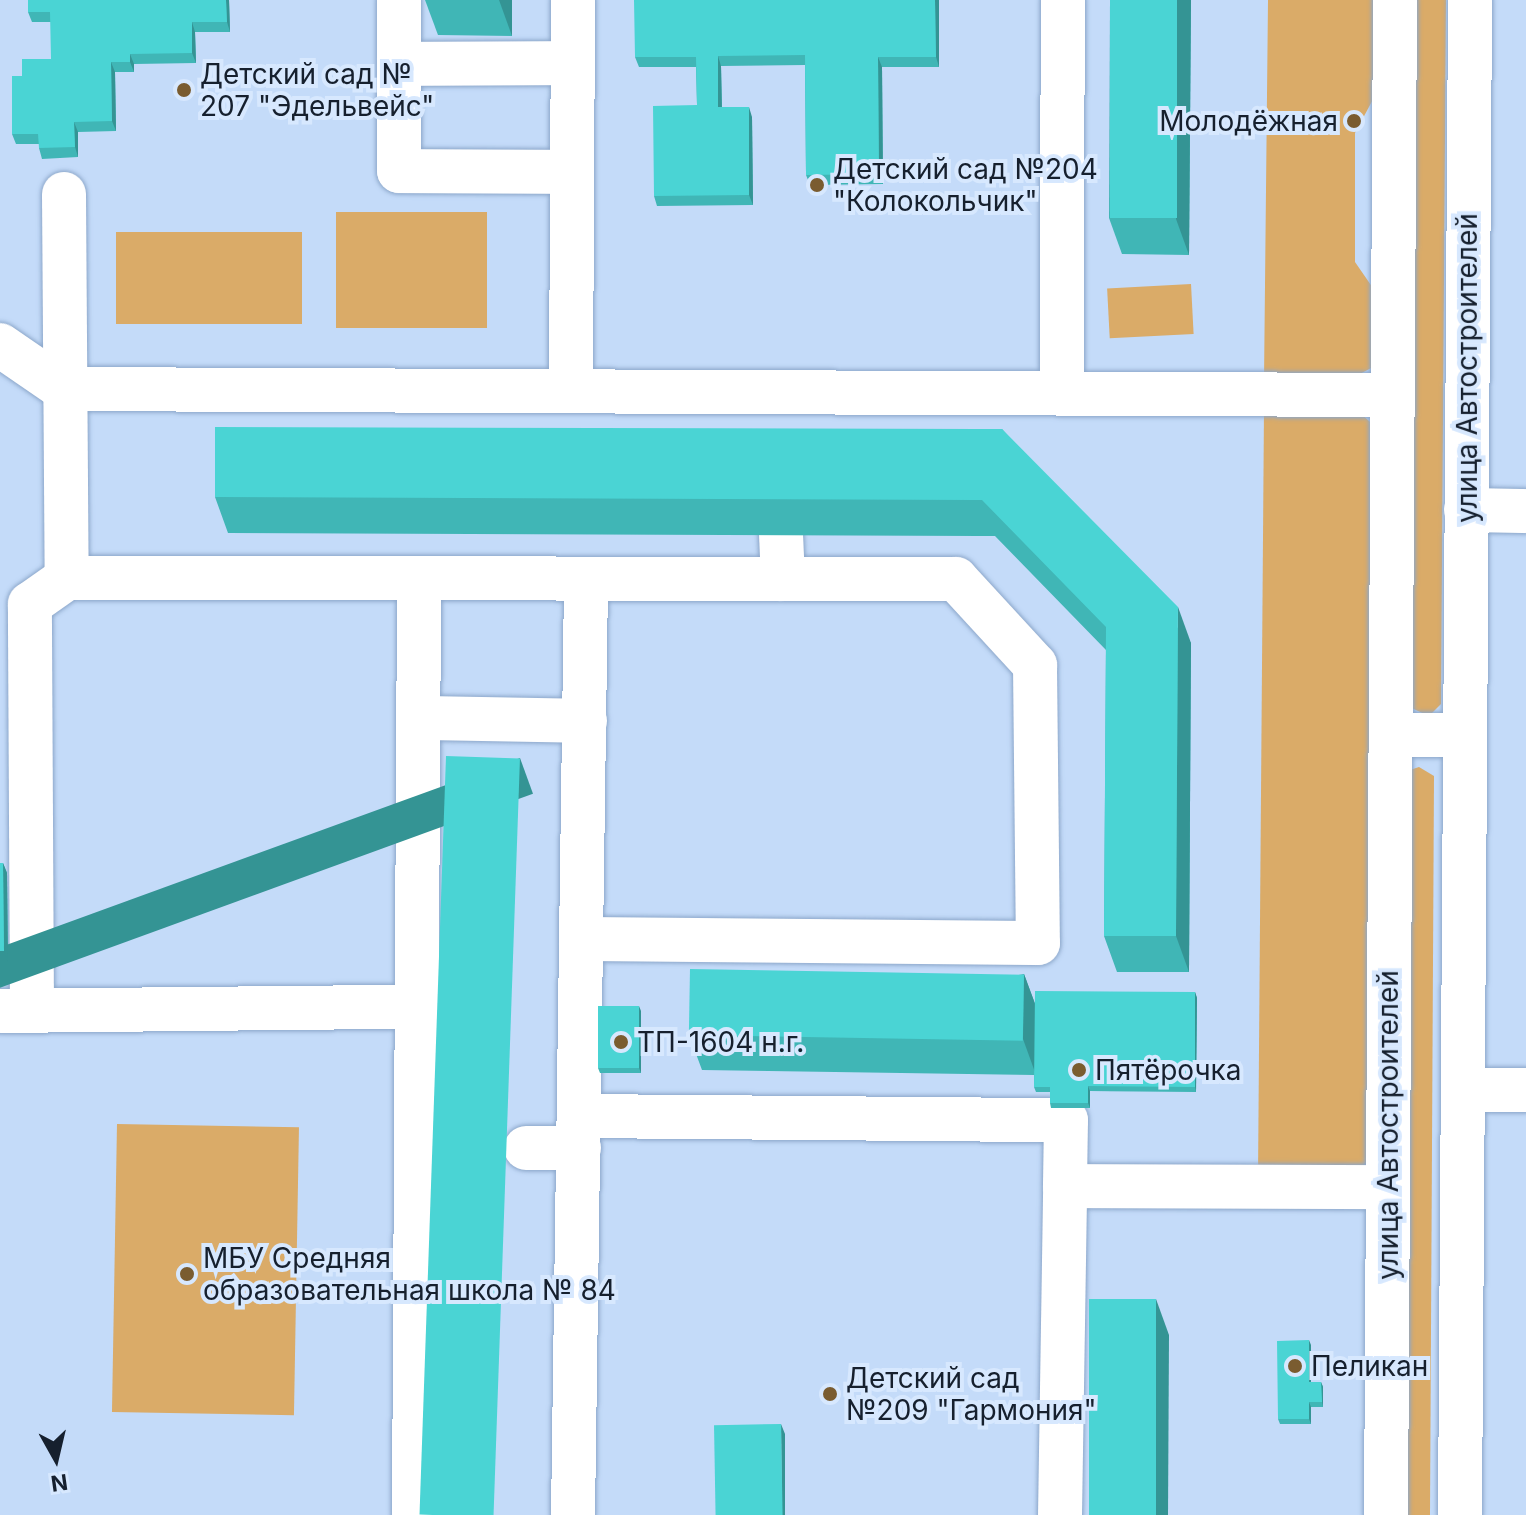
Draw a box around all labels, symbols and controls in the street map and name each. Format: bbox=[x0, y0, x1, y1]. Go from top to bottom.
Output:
place label: Детский сад № 207 "Эдельвейс" bbox=[200, 57, 434, 123]
marker: Детский сад № 207 "Эдельвейс" bbox=[175, 81, 193, 99]
place label: Молодёжная bbox=[1159, 104, 1338, 138]
marker: Молодёжная bbox=[1345, 112, 1363, 130]
place label: Детский сад №204 "Колокольчик" bbox=[833, 152, 1098, 218]
marker: Детский сад №204 "Колокольчик" bbox=[808, 176, 826, 194]
street label: улица Автостроителей bbox=[1450, 213, 1484, 523]
street label: улица Автостроителей bbox=[1371, 970, 1405, 1280]
place label: ТП-1604 н.г. bbox=[637, 1025, 804, 1059]
marker: ТП-1604 н.г. bbox=[612, 1033, 630, 1051]
place label: Пятёрочка bbox=[1095, 1053, 1242, 1087]
marker: Пятёрочка bbox=[1070, 1061, 1088, 1079]
place label: МБУ Средняя образовательная школа № 84 bbox=[203, 1241, 616, 1307]
marker: МБУ Средняя образовательная школа № 84 bbox=[178, 1265, 196, 1283]
place label: Пеликан bbox=[1311, 1349, 1428, 1383]
marker: Пеликан bbox=[1286, 1357, 1304, 1375]
place label: Детский сад №209 "Гармония" bbox=[846, 1361, 1097, 1427]
marker: Детский сад №209 "Гармония" bbox=[821, 1385, 839, 1403]
north arrow bbox=[16, 1419, 96, 1499]
text: N bbox=[49, 1469, 69, 1497]

